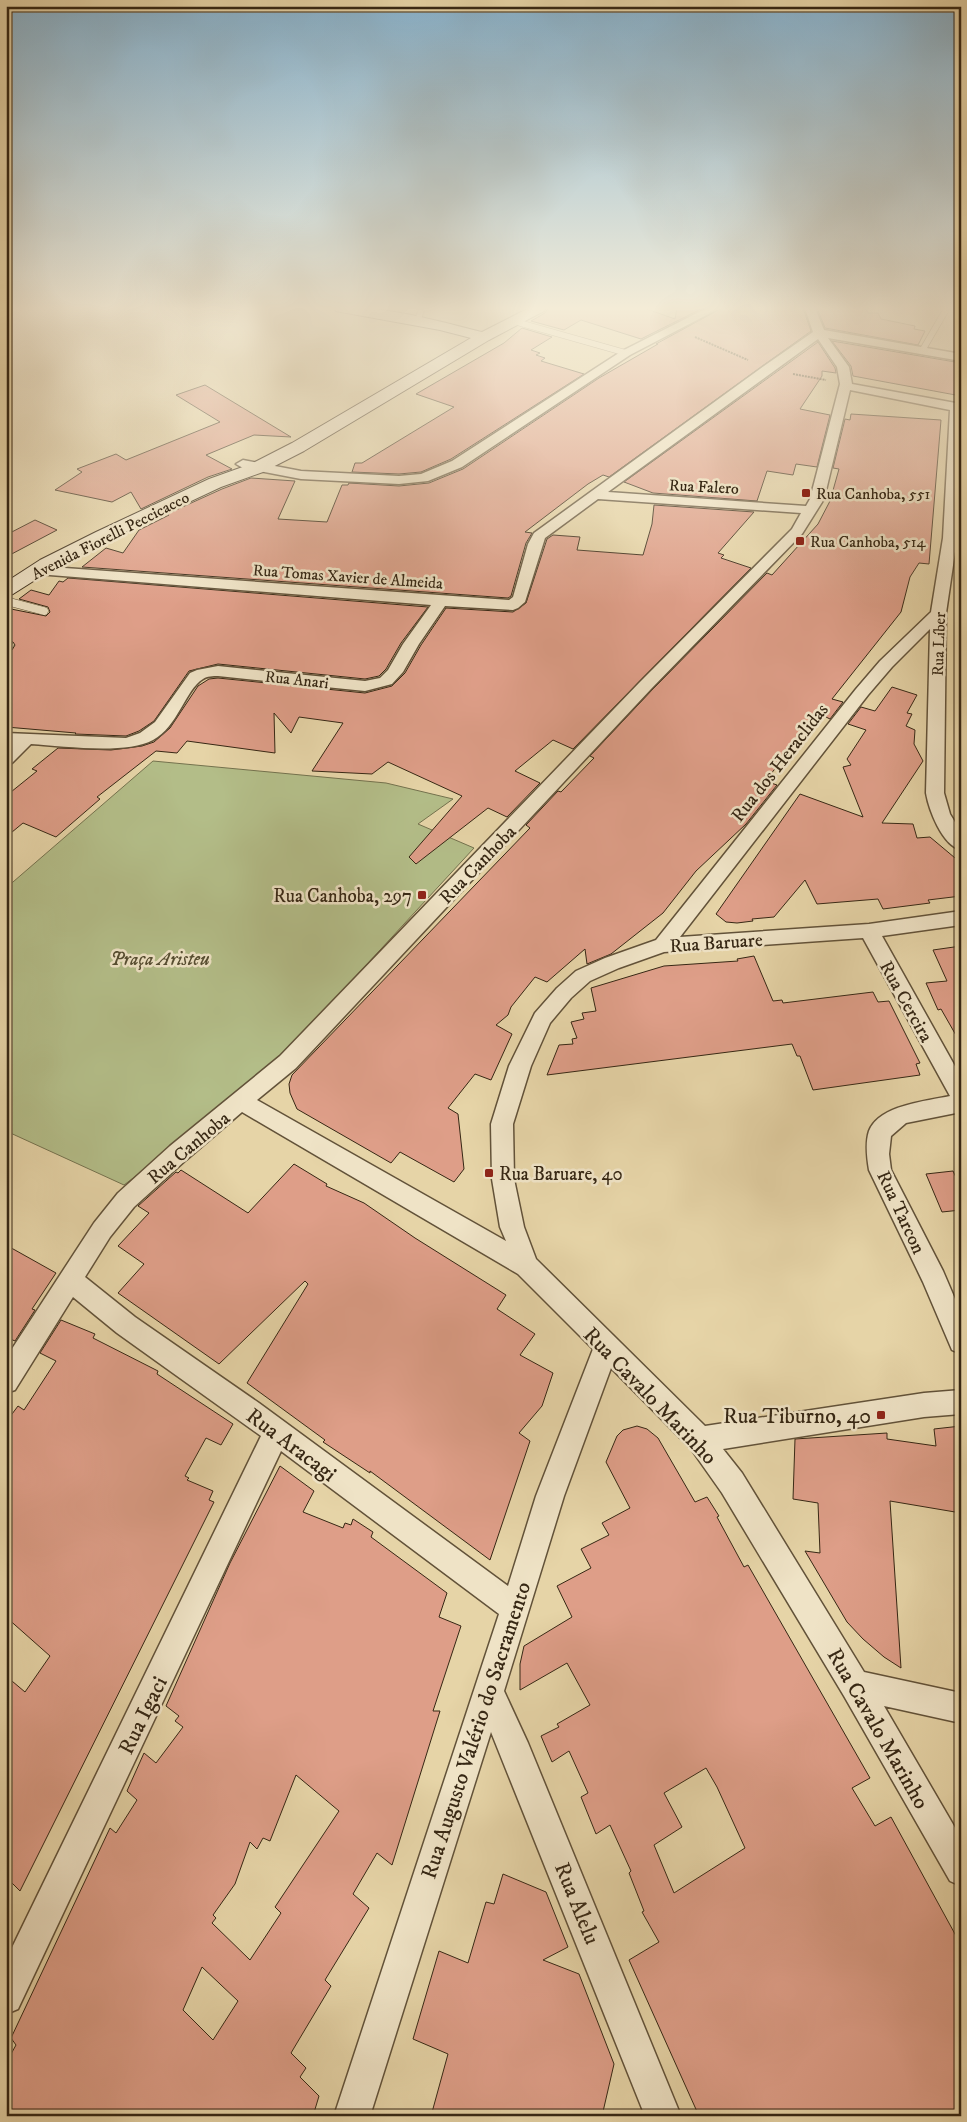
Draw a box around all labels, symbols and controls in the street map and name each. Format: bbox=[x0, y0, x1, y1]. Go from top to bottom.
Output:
street label: Rua Falero bbox=[669, 475, 740, 499]
place label: Rua Canhoba, 551 bbox=[816, 484, 931, 504]
street label: Avenida Fiorelli Peccicacco bbox=[28, 487, 193, 584]
marker: Rua Canhoba, 551 bbox=[800, 487, 812, 499]
place label: Rua Canhoba, 514 bbox=[810, 532, 927, 552]
marker: Rua Canhoba, 514 bbox=[794, 535, 806, 547]
street label: Rua Tomas Xavier de Almeida bbox=[252, 560, 444, 594]
street label: Rua Líber bbox=[928, 612, 950, 677]
street label: Rua Anari bbox=[264, 667, 330, 693]
street label: Rua dos Heraclidas bbox=[727, 699, 834, 827]
street label: Rua Canhoba bbox=[435, 821, 521, 909]
place label: Rua Canhoba, 297 bbox=[273, 885, 412, 908]
marker: Rua Canhoba, 297 bbox=[416, 889, 428, 901]
street label: Rua Baruare bbox=[669, 929, 764, 958]
park label: Praça Aristeu bbox=[110, 948, 210, 971]
street label: Rua Cercira bbox=[874, 957, 937, 1047]
street label: Rua Canhoba bbox=[143, 1107, 235, 1189]
place label: Rua Baruare, 40 bbox=[499, 1163, 623, 1186]
marker: Rua Baruare, 40 bbox=[483, 1167, 495, 1179]
street label: Rua Tarcon bbox=[871, 1167, 930, 1258]
street label: Rua Cavalo Marinho bbox=[577, 1322, 723, 1471]
street label: Rua Aracagi bbox=[241, 1403, 342, 1488]
place label: Rua Tiburno, 40 bbox=[723, 1403, 871, 1430]
marker: Rua Tiburno, 40 bbox=[875, 1409, 887, 1421]
street label: Rua Augusto Valério do Sacramento bbox=[416, 1578, 537, 1882]
street label: Rua Cavalo Marinho bbox=[821, 1644, 935, 1814]
street label: Rua Igaci bbox=[113, 1672, 174, 1759]
street label: Rua Alelu bbox=[548, 1859, 605, 1949]

